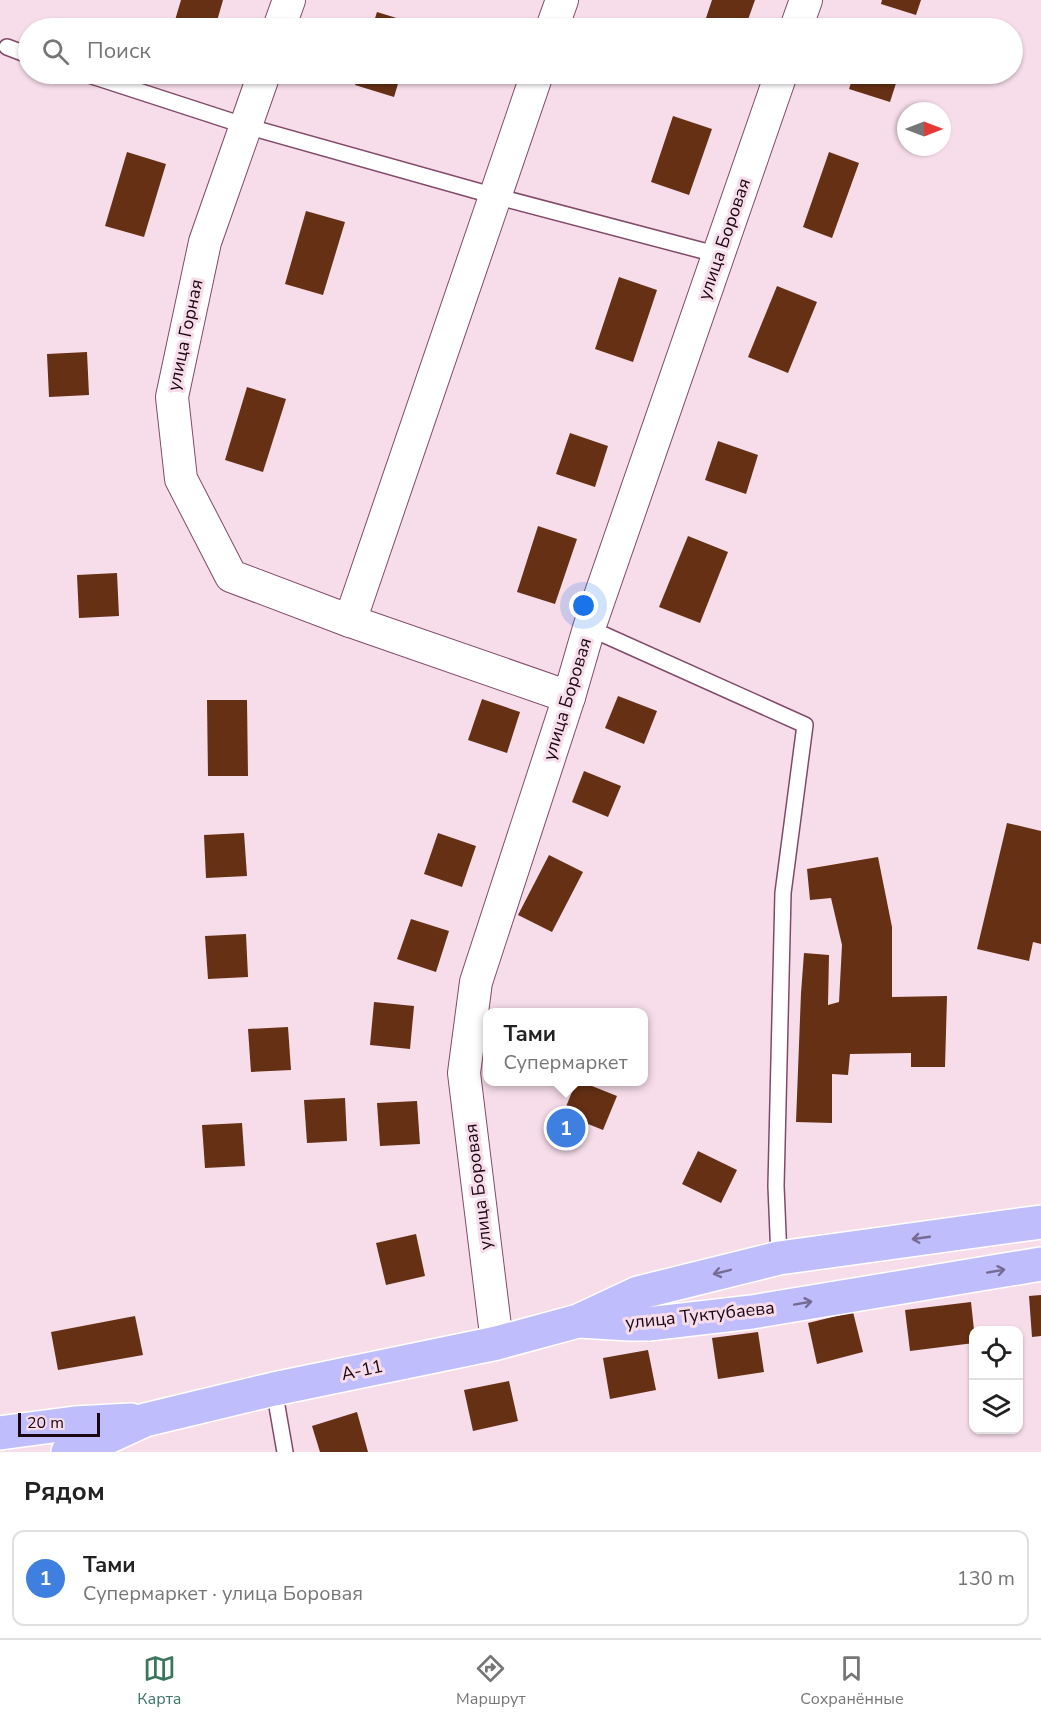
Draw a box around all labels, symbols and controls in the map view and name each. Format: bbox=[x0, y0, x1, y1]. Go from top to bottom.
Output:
search box bbox=[18, 18, 1023, 84]
icon: search bbox=[39, 35, 72, 68]
text: Поиск bbox=[87, 36, 151, 66]
north arrow bbox=[897, 102, 951, 156]
street label: улица Боровая bbox=[692, 175, 756, 303]
street label: улица Горная bbox=[161, 277, 209, 393]
your location bbox=[569, 591, 598, 620]
street label: улица Боровая bbox=[537, 635, 597, 763]
popup bbox=[483, 1008, 648, 1086]
text: Тами bbox=[503, 1019, 556, 1049]
text: Супермаркет bbox=[503, 1049, 628, 1076]
pin: 1 bbox=[546, 1106, 586, 1150]
street label: улица Боровая bbox=[458, 1123, 498, 1251]
one-way arrow bbox=[911, 1233, 931, 1244]
one-way arrow bbox=[985, 1265, 1005, 1276]
one-way arrow bbox=[713, 1267, 732, 1279]
street label: улица Туктубаева bbox=[624, 1295, 776, 1335]
one-way arrow bbox=[793, 1297, 813, 1308]
map controls bbox=[969, 1326, 1023, 1434]
button: locate bbox=[969, 1326, 1023, 1380]
street label: А-11 bbox=[339, 1354, 385, 1386]
button: layers bbox=[969, 1380, 1023, 1434]
scale bar bbox=[18, 1410, 100, 1438]
text: 20 m bbox=[27, 1412, 64, 1434]
text: Рядом bbox=[24, 1474, 105, 1509]
text: Тами bbox=[83, 1550, 136, 1580]
text: 1 bbox=[40, 1565, 52, 1592]
text: 130 m bbox=[957, 1565, 1015, 1592]
text: Супермаркет · улица Боровая bbox=[83, 1580, 363, 1607]
tab: Карта bbox=[137, 1652, 181, 1710]
tab: Маршрут bbox=[456, 1652, 526, 1710]
tab: Сохранённые bbox=[800, 1652, 904, 1710]

